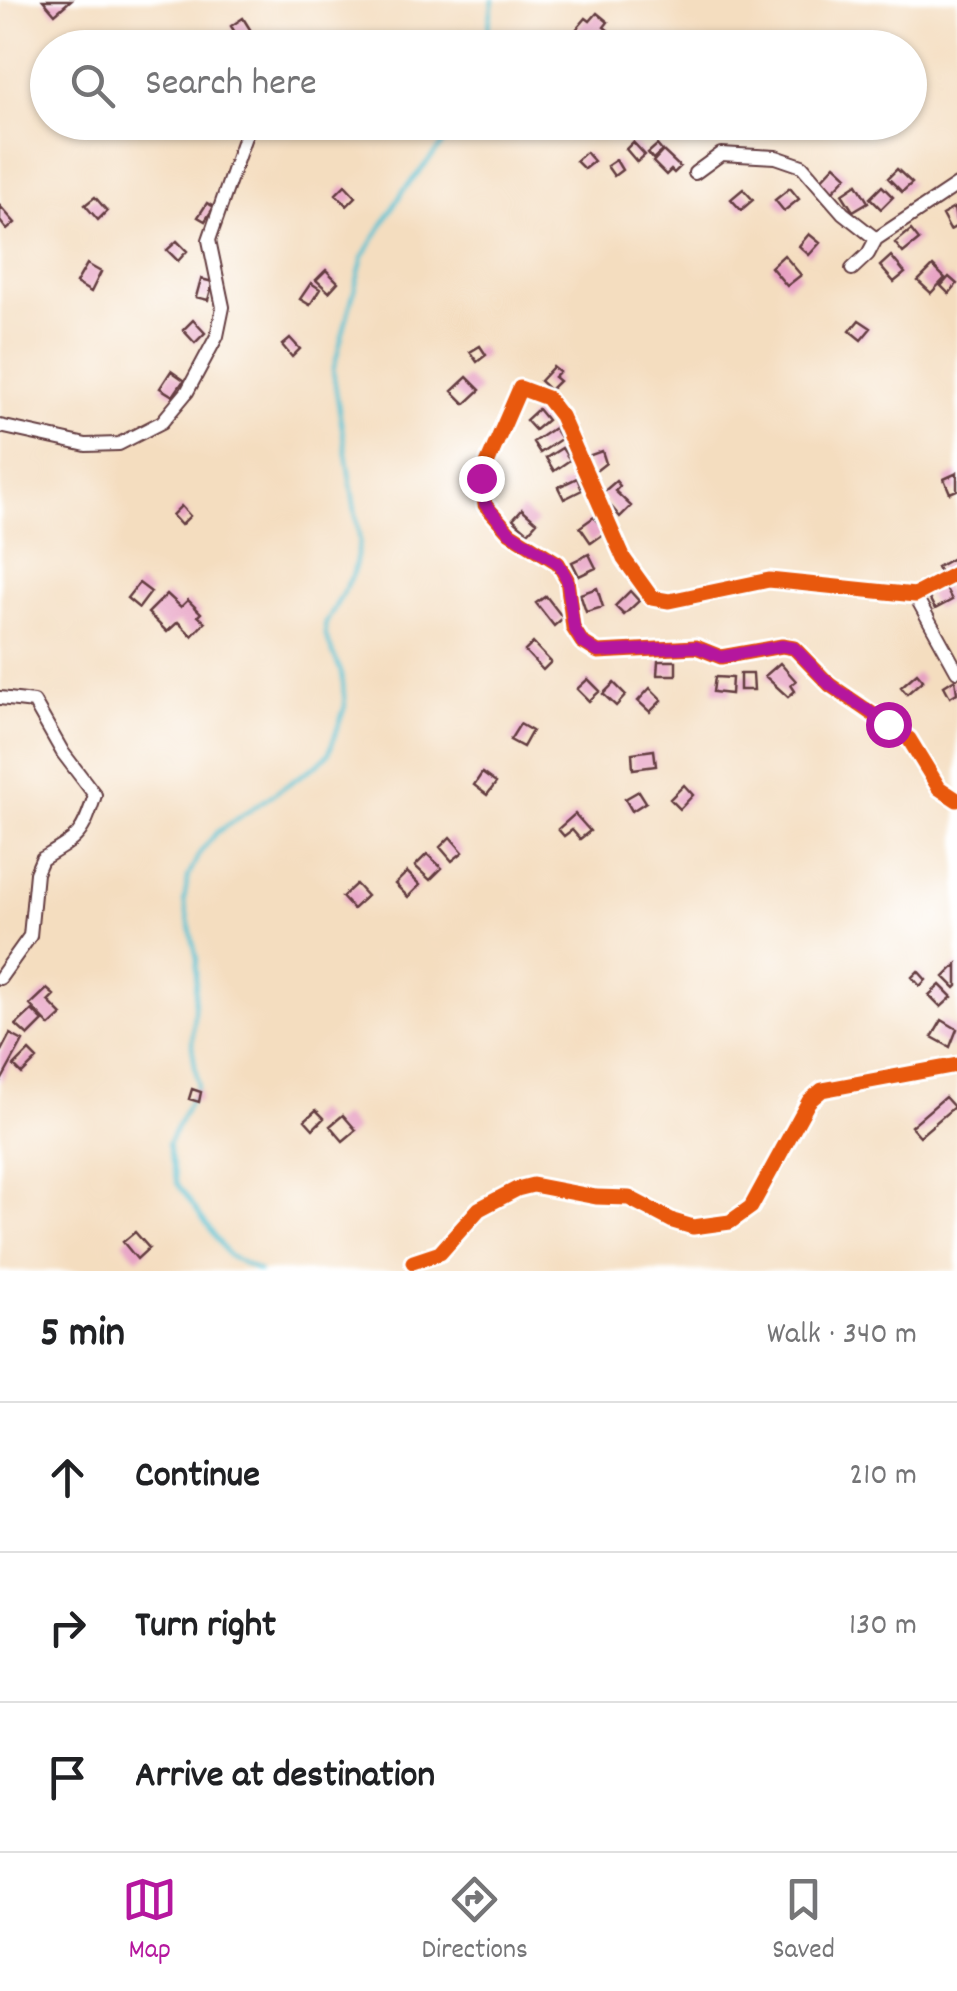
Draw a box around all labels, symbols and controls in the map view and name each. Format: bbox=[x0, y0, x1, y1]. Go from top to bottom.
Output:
search box bbox=[30, 30, 927, 140]
icon: search bbox=[65, 58, 120, 113]
text: Search here bbox=[145, 58, 317, 113]
route end bbox=[459, 456, 505, 502]
route start bbox=[866, 702, 912, 748]
text: 5 min bbox=[40, 1306, 125, 1366]
text: Walk · 340 m bbox=[767, 1313, 917, 1359]
icon: ahead bbox=[40, 1450, 95, 1505]
text: Continue bbox=[135, 1450, 260, 1505]
text: 210 m bbox=[849, 1454, 917, 1500]
icon: right bbox=[40, 1600, 95, 1655]
text: Turn right bbox=[135, 1600, 276, 1655]
text: 130 m bbox=[849, 1604, 917, 1650]
icon: arrive bbox=[40, 1750, 95, 1805]
text: Arrive at destination bbox=[135, 1750, 435, 1805]
tab: Map bbox=[122, 1872, 177, 1972]
tab: Directions bbox=[422, 1872, 528, 1972]
tab: Saved bbox=[772, 1872, 835, 1972]

